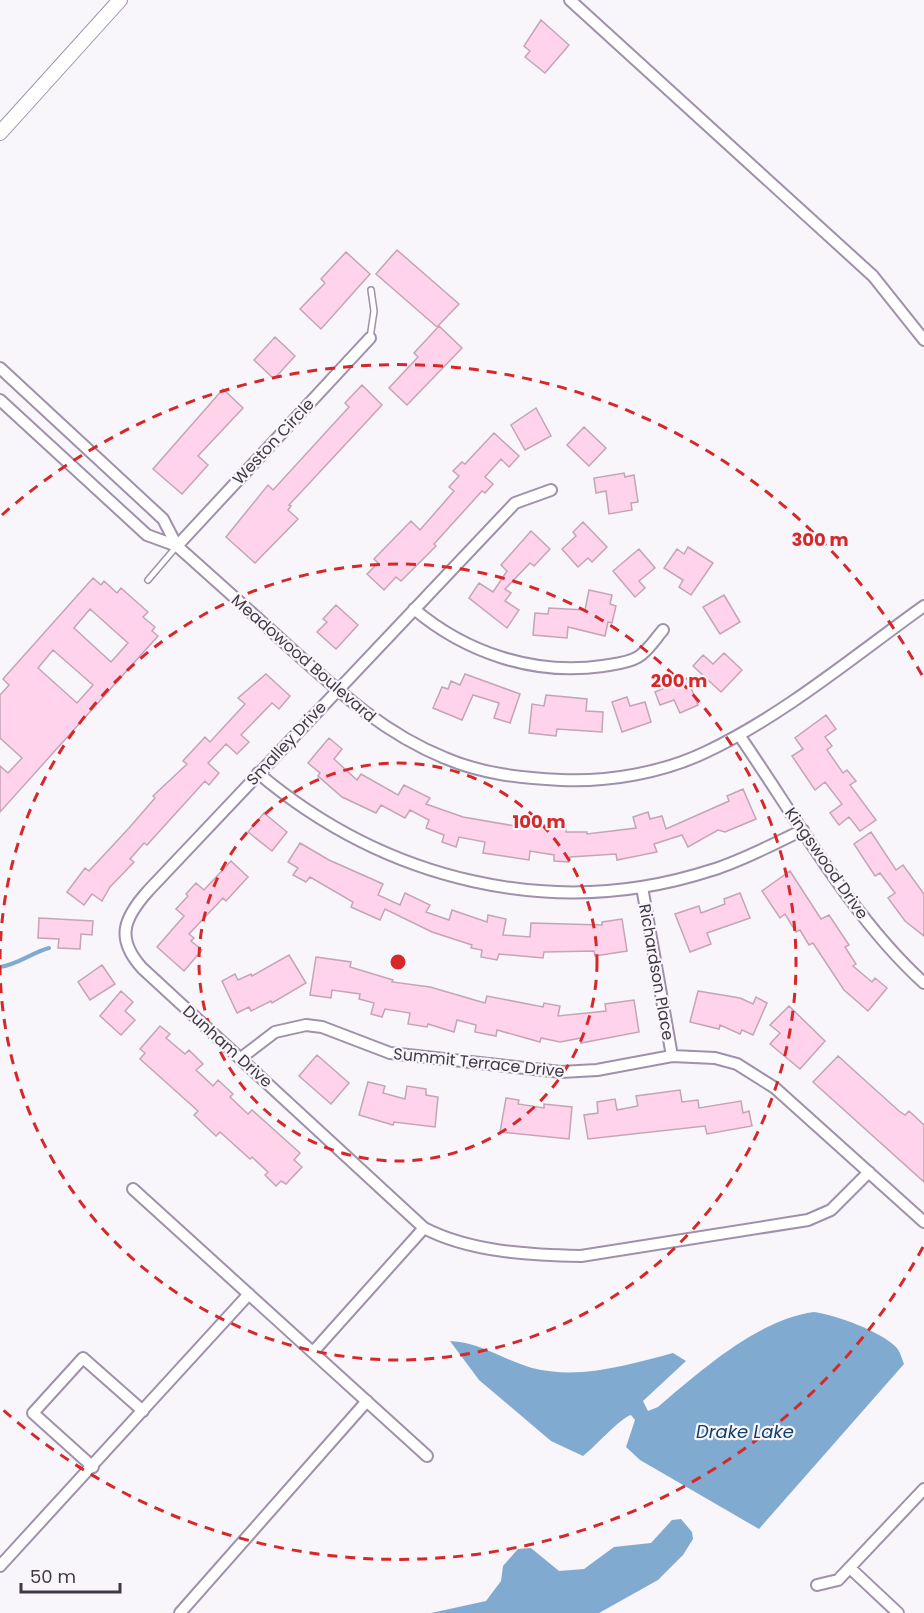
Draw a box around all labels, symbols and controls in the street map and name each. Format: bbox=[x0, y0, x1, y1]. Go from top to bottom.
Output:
street label: Weston Circle bbox=[227, 393, 319, 490]
text: 300 m bbox=[791, 527, 849, 552]
street label: Meadowood Boulevard bbox=[226, 589, 381, 728]
text: 200 m bbox=[651, 668, 707, 693]
street label: Smalley Drive bbox=[241, 696, 332, 791]
street label: Kingswood Drive bbox=[779, 803, 874, 924]
text: 100 m bbox=[512, 809, 566, 834]
street label: Richardson Place bbox=[633, 902, 680, 1042]
centre of rings bbox=[388, 952, 408, 972]
street label: Dunham Drive bbox=[178, 1000, 278, 1093]
street label: Summit Terrace Drive bbox=[392, 1042, 566, 1083]
water label: Drake Lake bbox=[696, 1419, 794, 1444]
scale bar bbox=[21, 1556, 120, 1594]
text: 50 m bbox=[30, 1564, 76, 1589]

